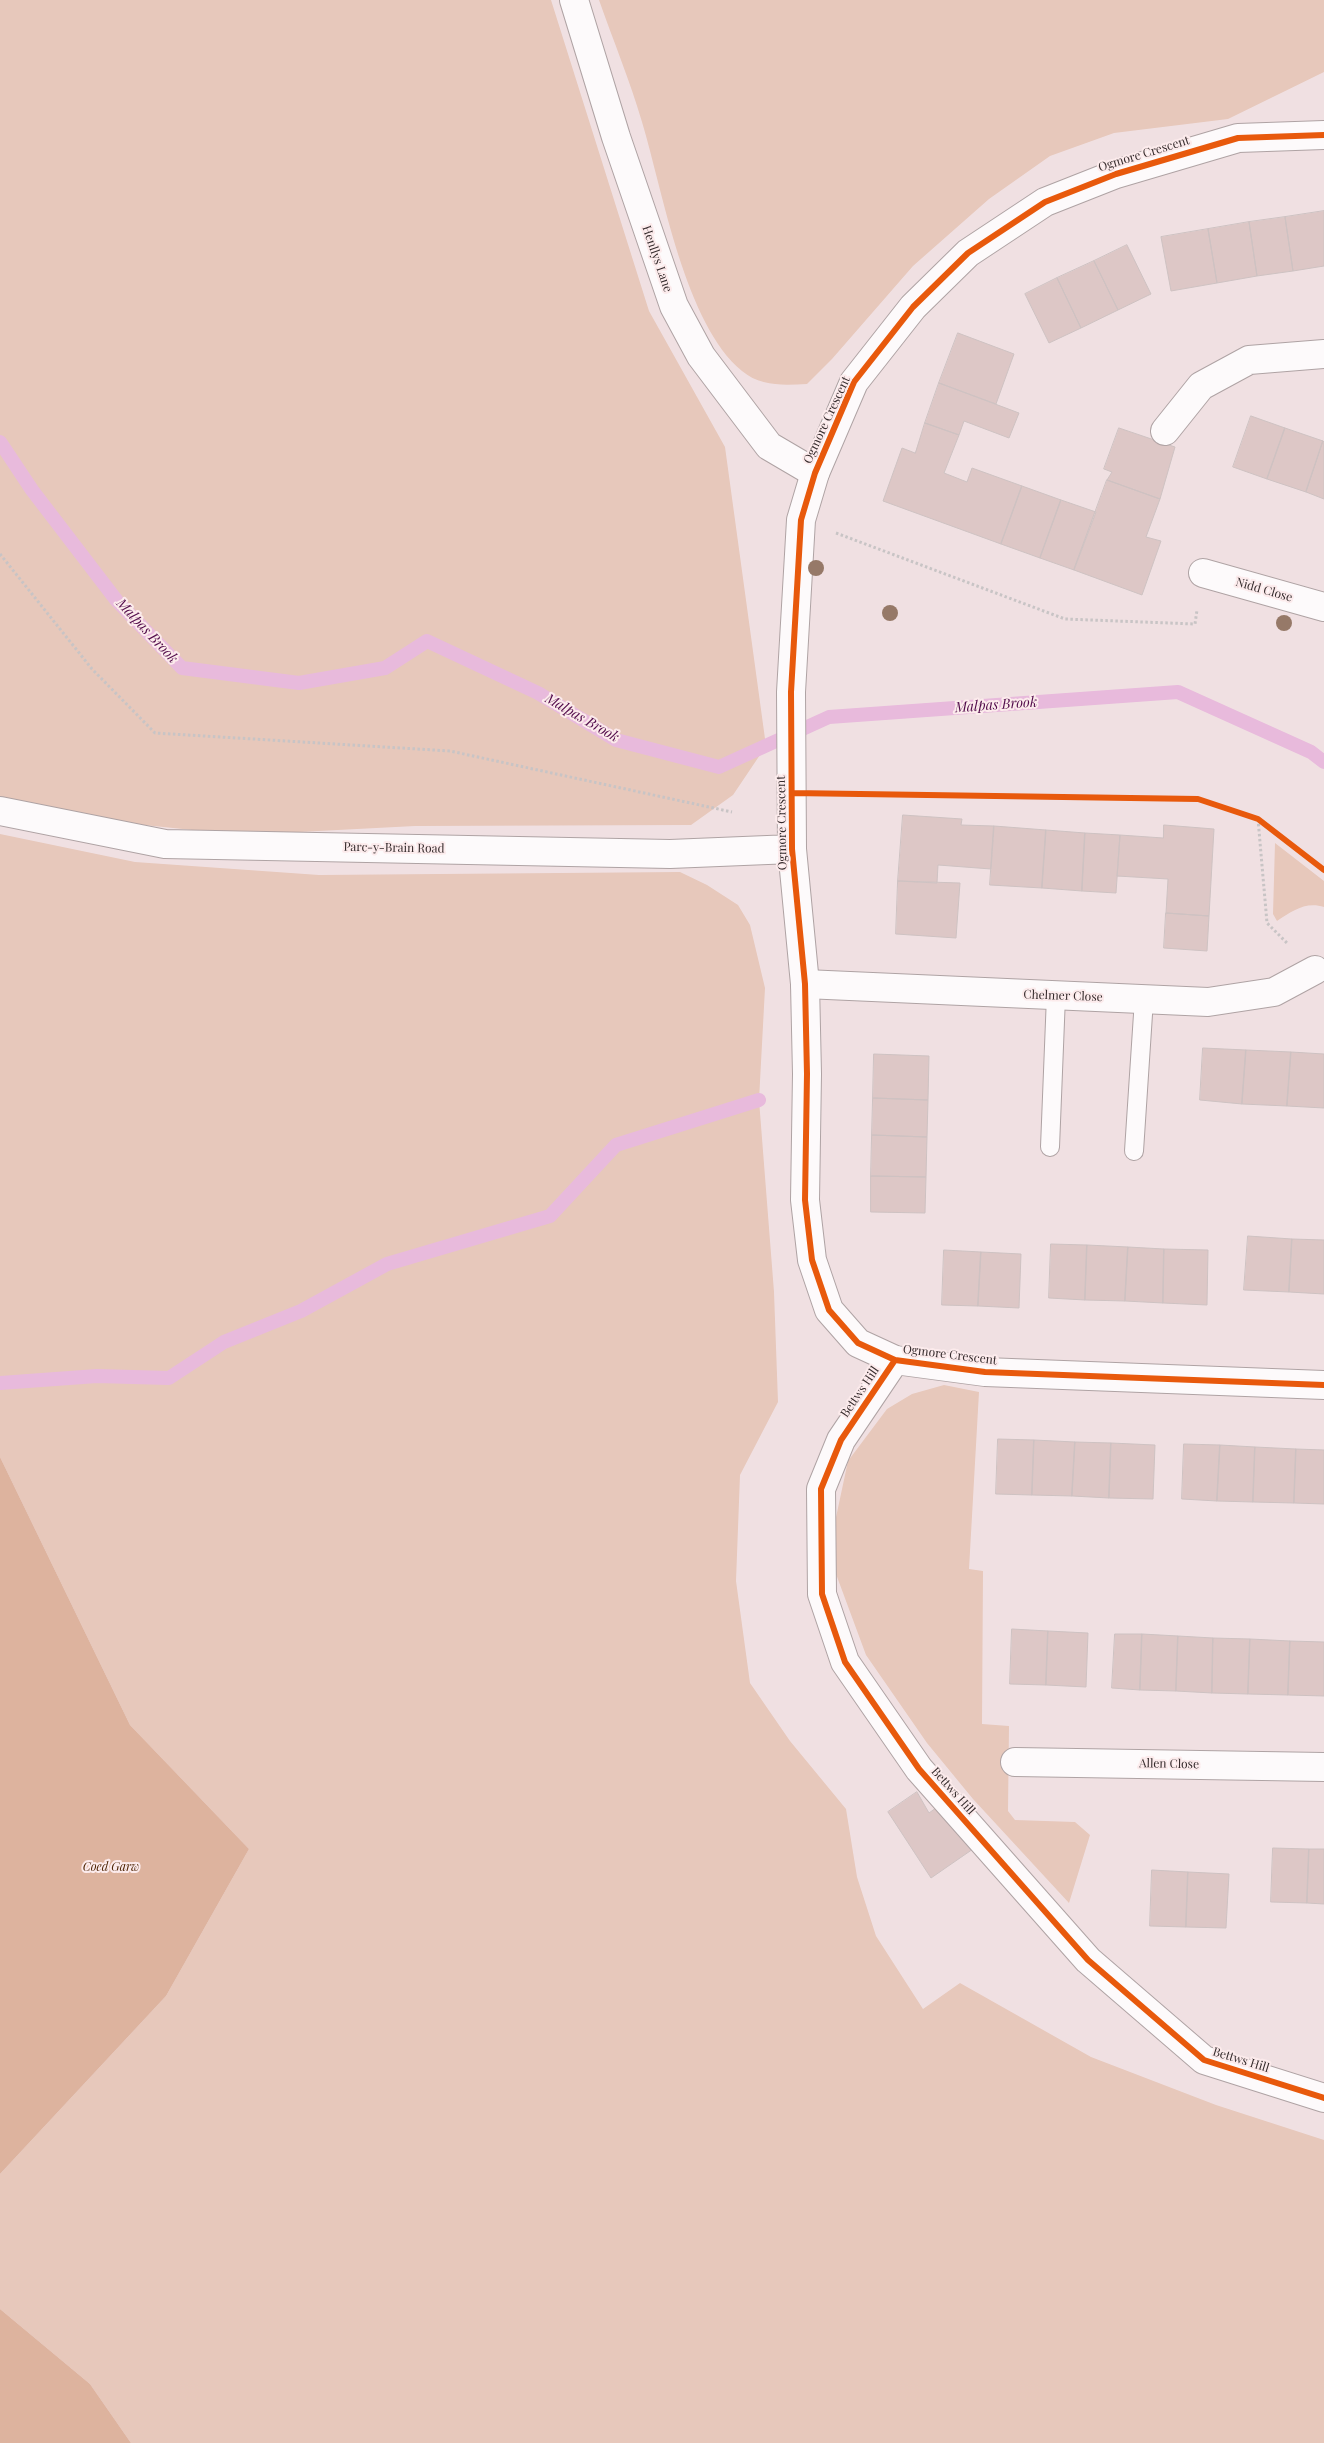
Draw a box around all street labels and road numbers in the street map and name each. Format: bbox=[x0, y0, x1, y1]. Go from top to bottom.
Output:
street label: Ogmore Crescent bbox=[1097, 133, 1191, 175]
street label: Henllys Lane bbox=[639, 224, 675, 294]
street label: Ogmore Crescent bbox=[800, 374, 854, 466]
street label: Nidd Close bbox=[1234, 575, 1294, 605]
street label: Ogmore Crescent bbox=[774, 776, 790, 870]
street label: Parc-y-Brain Road bbox=[343, 840, 445, 856]
street label: Chelmer Close bbox=[1023, 987, 1103, 1005]
street label: Ogmore Crescent bbox=[902, 1342, 998, 1368]
street label: Bettws Hill bbox=[838, 1364, 882, 1420]
street label: Allen Close bbox=[1139, 1756, 1199, 1772]
street label: Bettws Hill bbox=[928, 1764, 978, 1818]
street label: Bettws Hill bbox=[1211, 2045, 1271, 2075]

